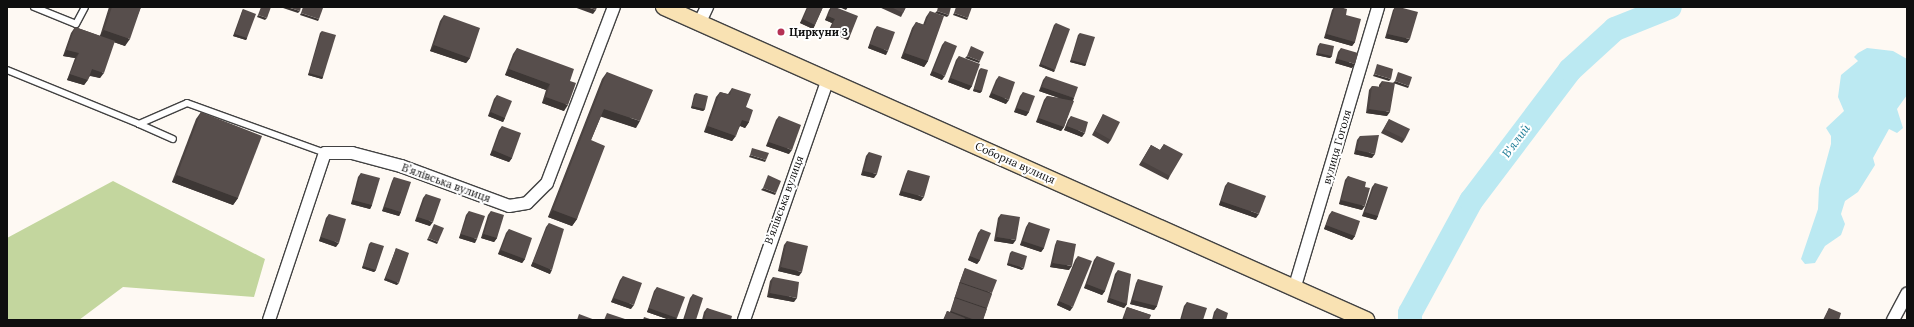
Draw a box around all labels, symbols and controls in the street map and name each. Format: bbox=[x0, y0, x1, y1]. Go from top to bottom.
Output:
place label: Циркуни 3 bbox=[789, 25, 848, 39]
marker: Циркуни 3 bbox=[776, 27, 786, 37]
street label: вулиця Гоголя bbox=[1320, 108, 1354, 186]
water label: В'ялий bbox=[1499, 122, 1533, 160]
street label: Соборна вулиця bbox=[973, 139, 1057, 187]
street label: В’ялівська вулиця bbox=[762, 154, 806, 246]
street label: В’ялівська вулиця bbox=[400, 161, 492, 205]

